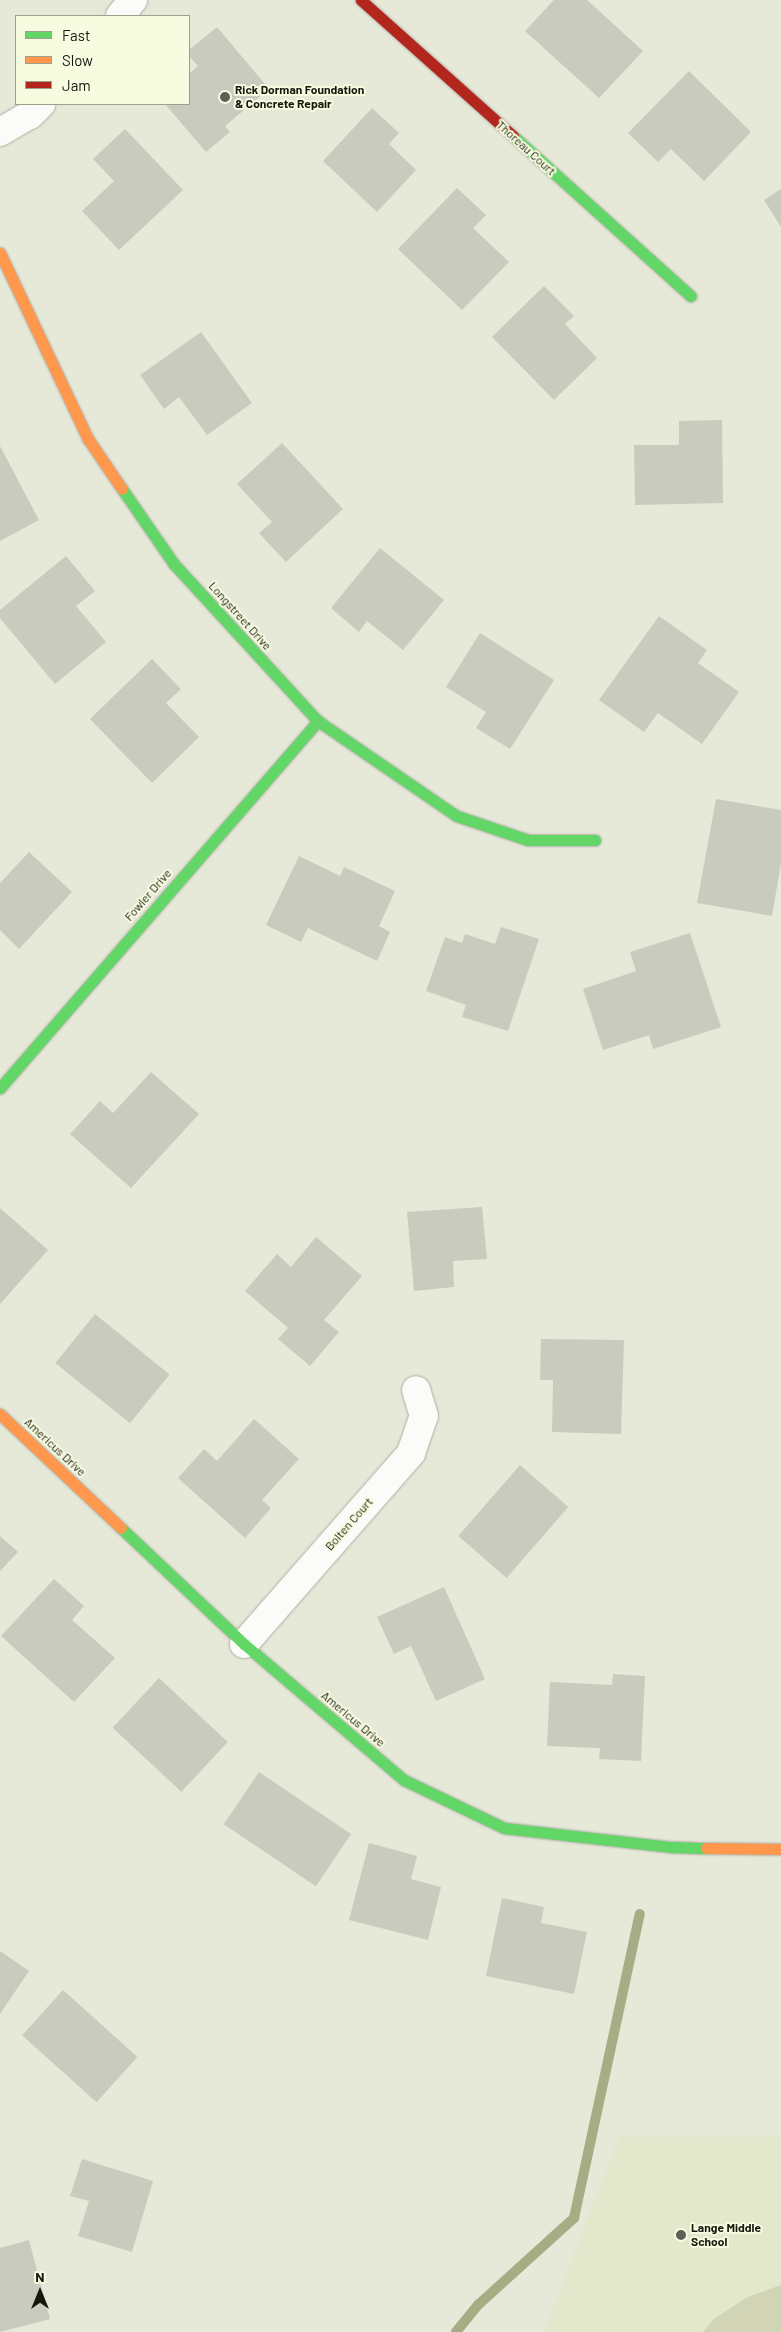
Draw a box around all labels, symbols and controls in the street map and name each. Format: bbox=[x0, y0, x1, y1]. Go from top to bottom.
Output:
legend bbox=[15, 15, 190, 105]
text: Fast bbox=[62, 26, 90, 44]
text: Slow bbox=[62, 51, 93, 69]
text: Jam bbox=[62, 76, 91, 94]
place label: Rick Dorman Foundation & Concrete Repair bbox=[235, 83, 364, 111]
marker: Rick Dorman Foundation & Concrete Repair bbox=[219, 91, 231, 103]
street label: Thoreau Court bbox=[493, 118, 559, 178]
street label: Longstreet Drive bbox=[206, 579, 274, 653]
street label: Fowler Drive bbox=[122, 866, 174, 924]
street label: Americus Drive bbox=[21, 1415, 89, 1479]
street label: Bolten Court bbox=[322, 1495, 376, 1553]
street label: Americus Drive bbox=[318, 1688, 388, 1750]
place label: Lange Middle School bbox=[691, 2221, 761, 2249]
marker: Lange Middle School bbox=[675, 2229, 687, 2241]
north arrow bbox=[15, 2267, 65, 2317]
text: N bbox=[35, 2268, 45, 2285]

